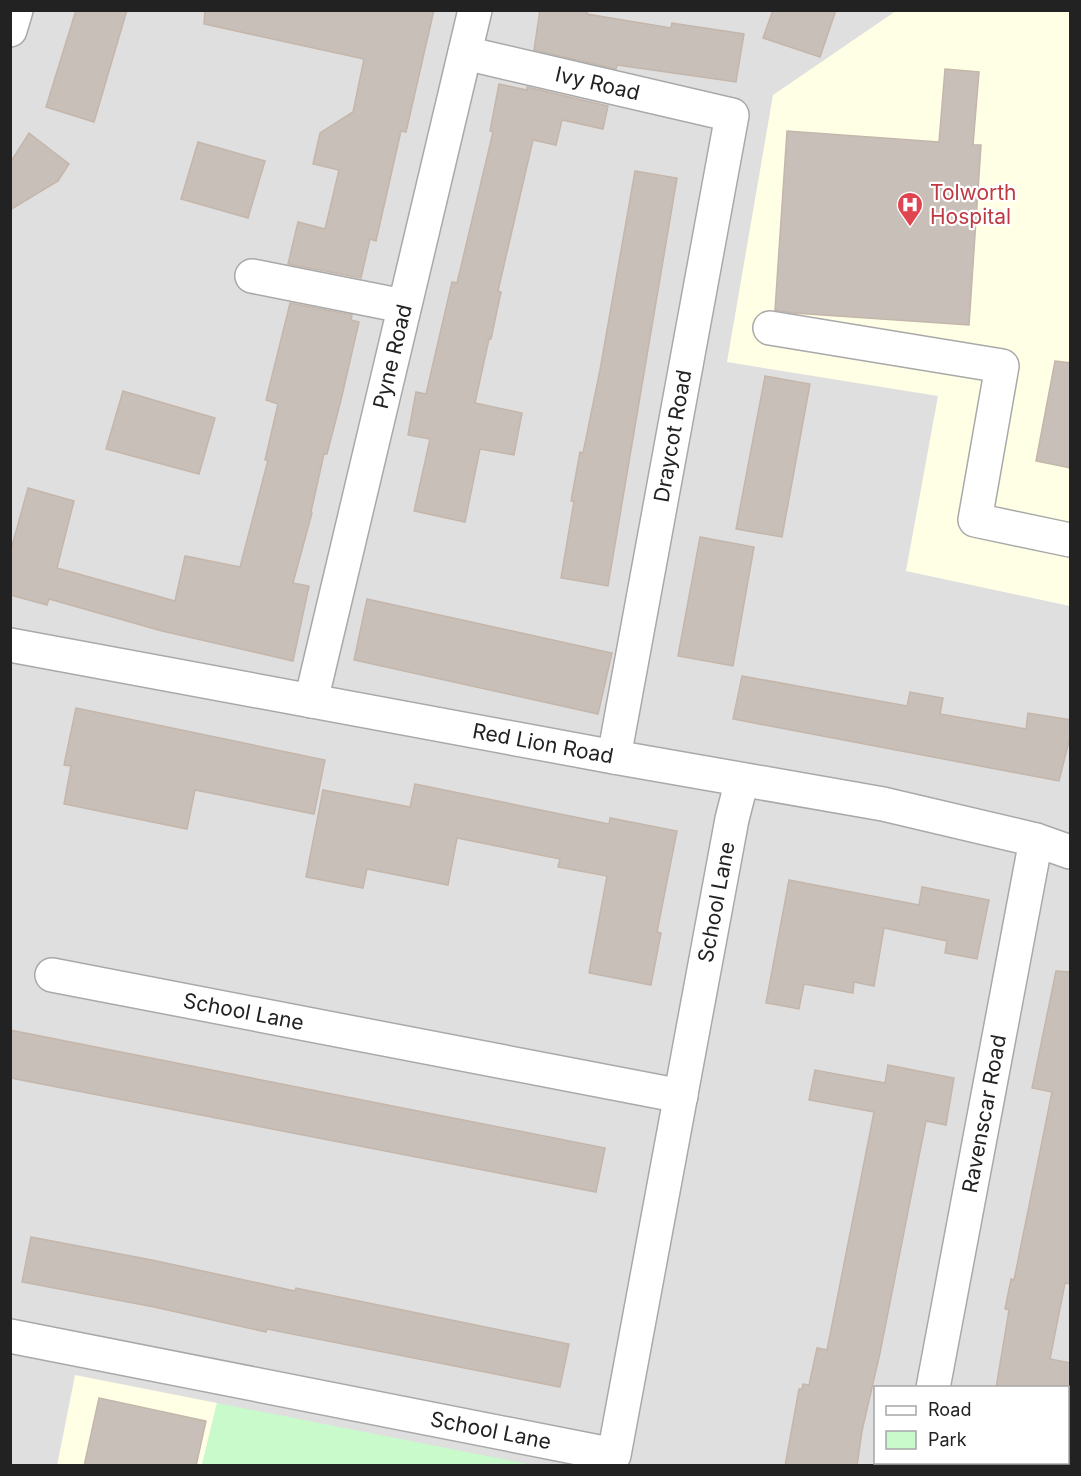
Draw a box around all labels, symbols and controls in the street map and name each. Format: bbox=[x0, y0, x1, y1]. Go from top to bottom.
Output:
street label: Ivy Road bbox=[553, 61, 642, 105]
place label: Tolworth Hospital bbox=[930, 180, 1017, 229]
hospital icon: Tolworth Hospital bbox=[895, 190, 925, 228]
street label: Pyne Road bbox=[368, 302, 417, 411]
street label: Draycot Road bbox=[649, 368, 696, 504]
street label: Red Lion Road bbox=[471, 718, 615, 769]
street label: School Lane bbox=[693, 839, 740, 964]
street label: School Lane bbox=[181, 988, 306, 1035]
street label: Ravenscar Road bbox=[957, 1033, 1011, 1195]
legend bbox=[874, 1386, 1069, 1464]
text: Road bbox=[928, 1399, 971, 1420]
street label: School Lane bbox=[428, 1406, 553, 1454]
text: Park bbox=[928, 1429, 967, 1450]

